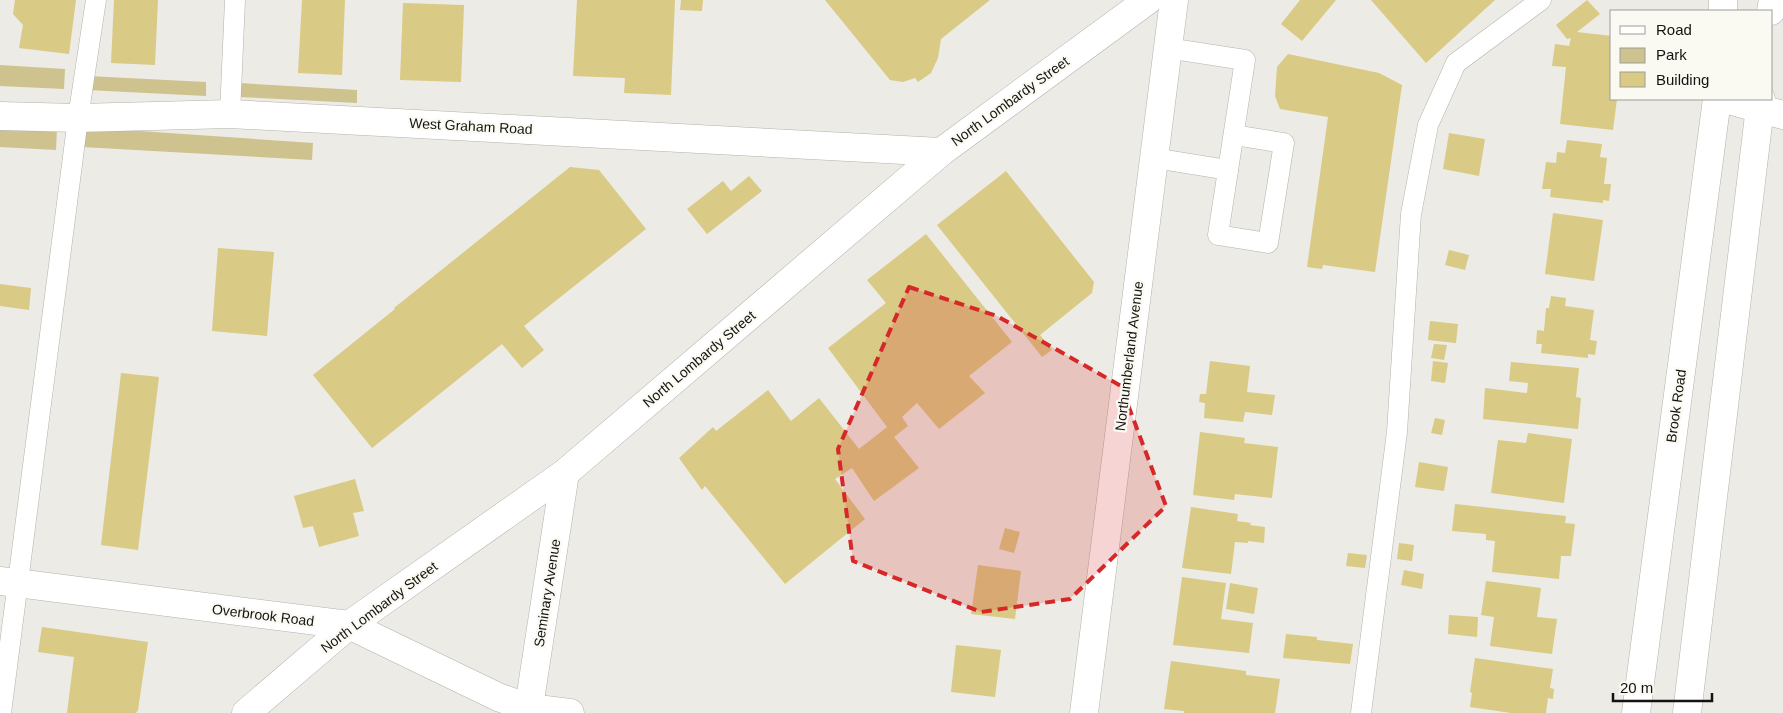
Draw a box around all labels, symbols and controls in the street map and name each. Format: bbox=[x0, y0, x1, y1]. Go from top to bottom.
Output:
legend bbox=[1610, 10, 1773, 100]
text: Road bbox=[1656, 21, 1692, 38]
text: Park bbox=[1656, 46, 1687, 63]
street label: North Lombardy Street bbox=[948, 53, 1072, 149]
text: Building bbox=[1656, 71, 1709, 88]
street label: West Graham Road bbox=[409, 115, 533, 137]
street label: Northumberland Avenue bbox=[1112, 280, 1146, 432]
street label: North Lombardy Street bbox=[640, 307, 758, 411]
street label: Brook Road bbox=[1663, 368, 1689, 444]
street label: Seminary Avenue bbox=[531, 537, 563, 648]
street label: North Lombardy Street bbox=[318, 558, 440, 656]
street label: Overbrook Road bbox=[211, 601, 315, 629]
scale bar bbox=[1613, 670, 1712, 702]
text: 20 m bbox=[1620, 679, 1653, 696]

